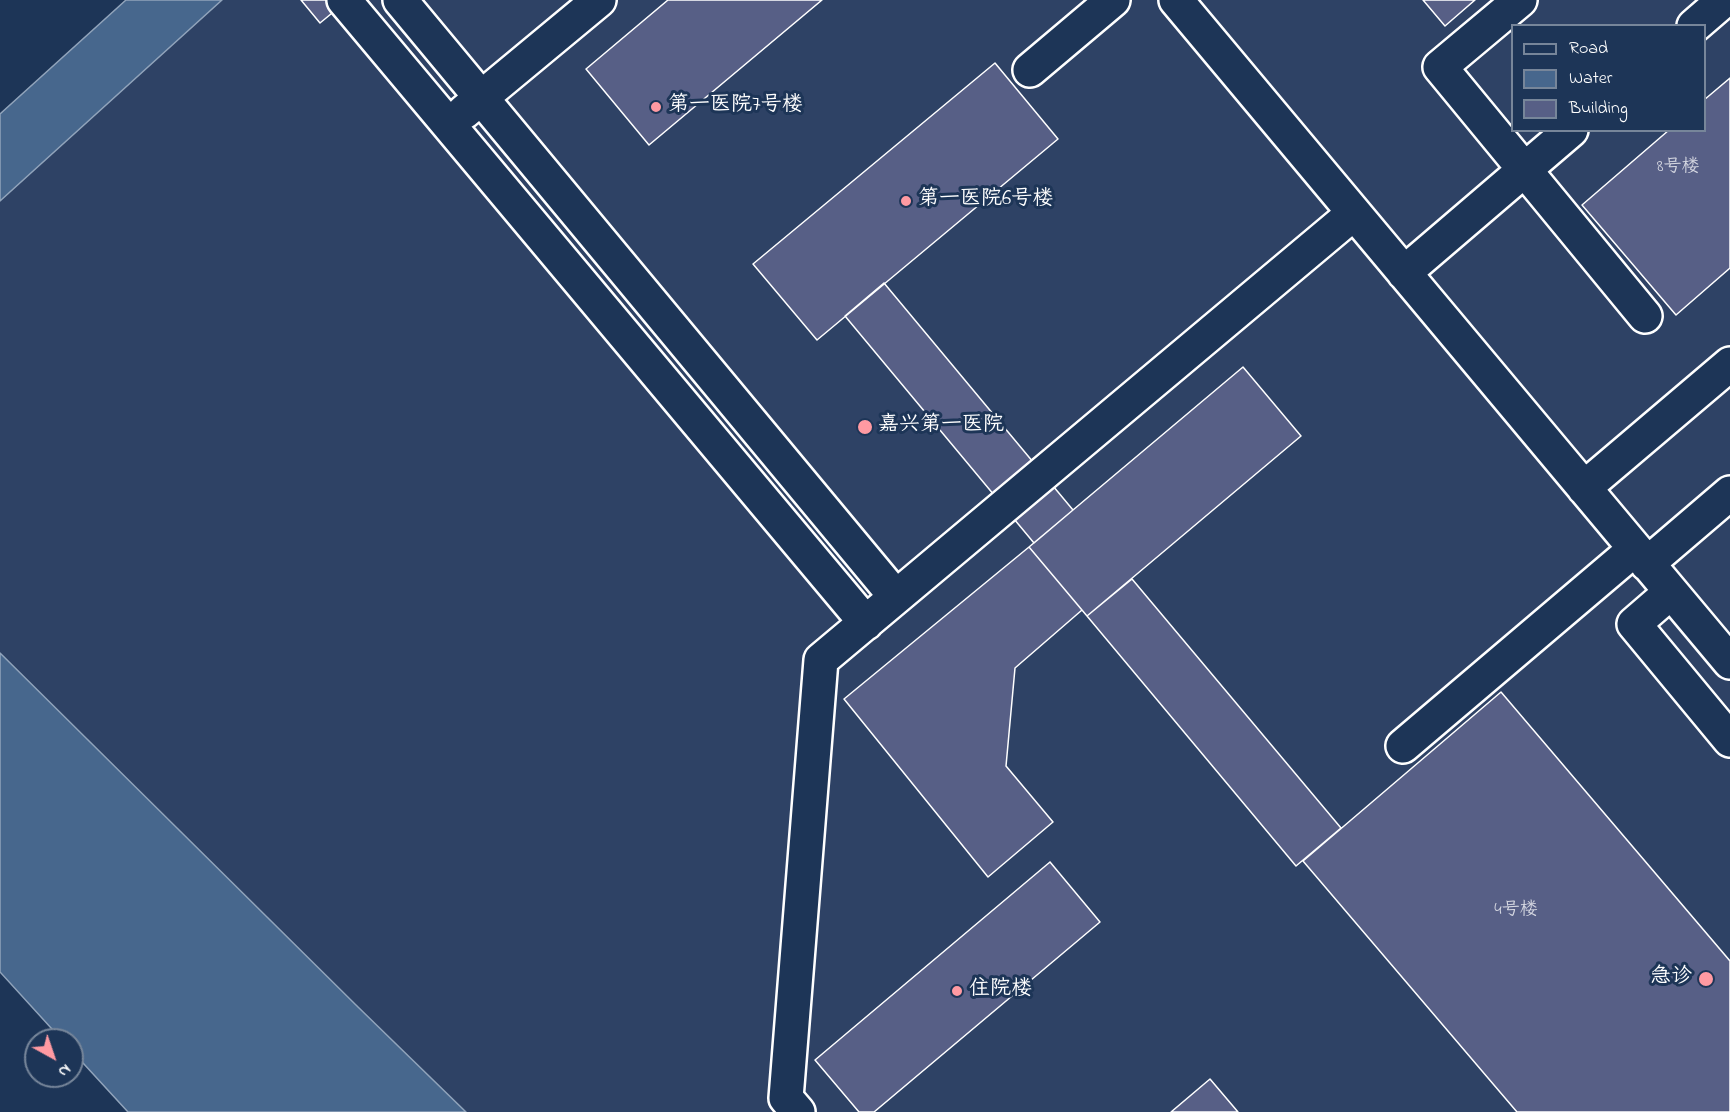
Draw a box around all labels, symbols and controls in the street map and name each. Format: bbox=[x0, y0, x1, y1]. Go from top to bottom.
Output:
legend bbox=[1511, 24, 1706, 132]
text: Road bbox=[1569, 36, 1608, 62]
text: Water bbox=[1569, 66, 1612, 92]
place label: 第一医院7号楼 bbox=[668, 94, 803, 120]
text: Building bbox=[1569, 96, 1628, 122]
marker: 第一医院7号楼 bbox=[649, 100, 663, 114]
house number: 8号楼 bbox=[1657, 157, 1699, 179]
place label: 第一医院6号楼 bbox=[918, 188, 1053, 214]
marker: 第一医院6号楼 bbox=[899, 194, 913, 208]
place label: 嘉兴第一医院 bbox=[878, 414, 1004, 440]
marker: 嘉兴第一医院 bbox=[856, 418, 874, 436]
house number: 4号楼 bbox=[1494, 900, 1538, 922]
place label: 急诊 bbox=[1650, 966, 1692, 992]
marker: 急诊 bbox=[1697, 970, 1715, 988]
place label: 住院楼 bbox=[969, 978, 1032, 1004]
marker: 住院楼 bbox=[950, 984, 964, 998]
north arrow bbox=[24, 1028, 84, 1088]
text: N bbox=[52, 1058, 76, 1083]

